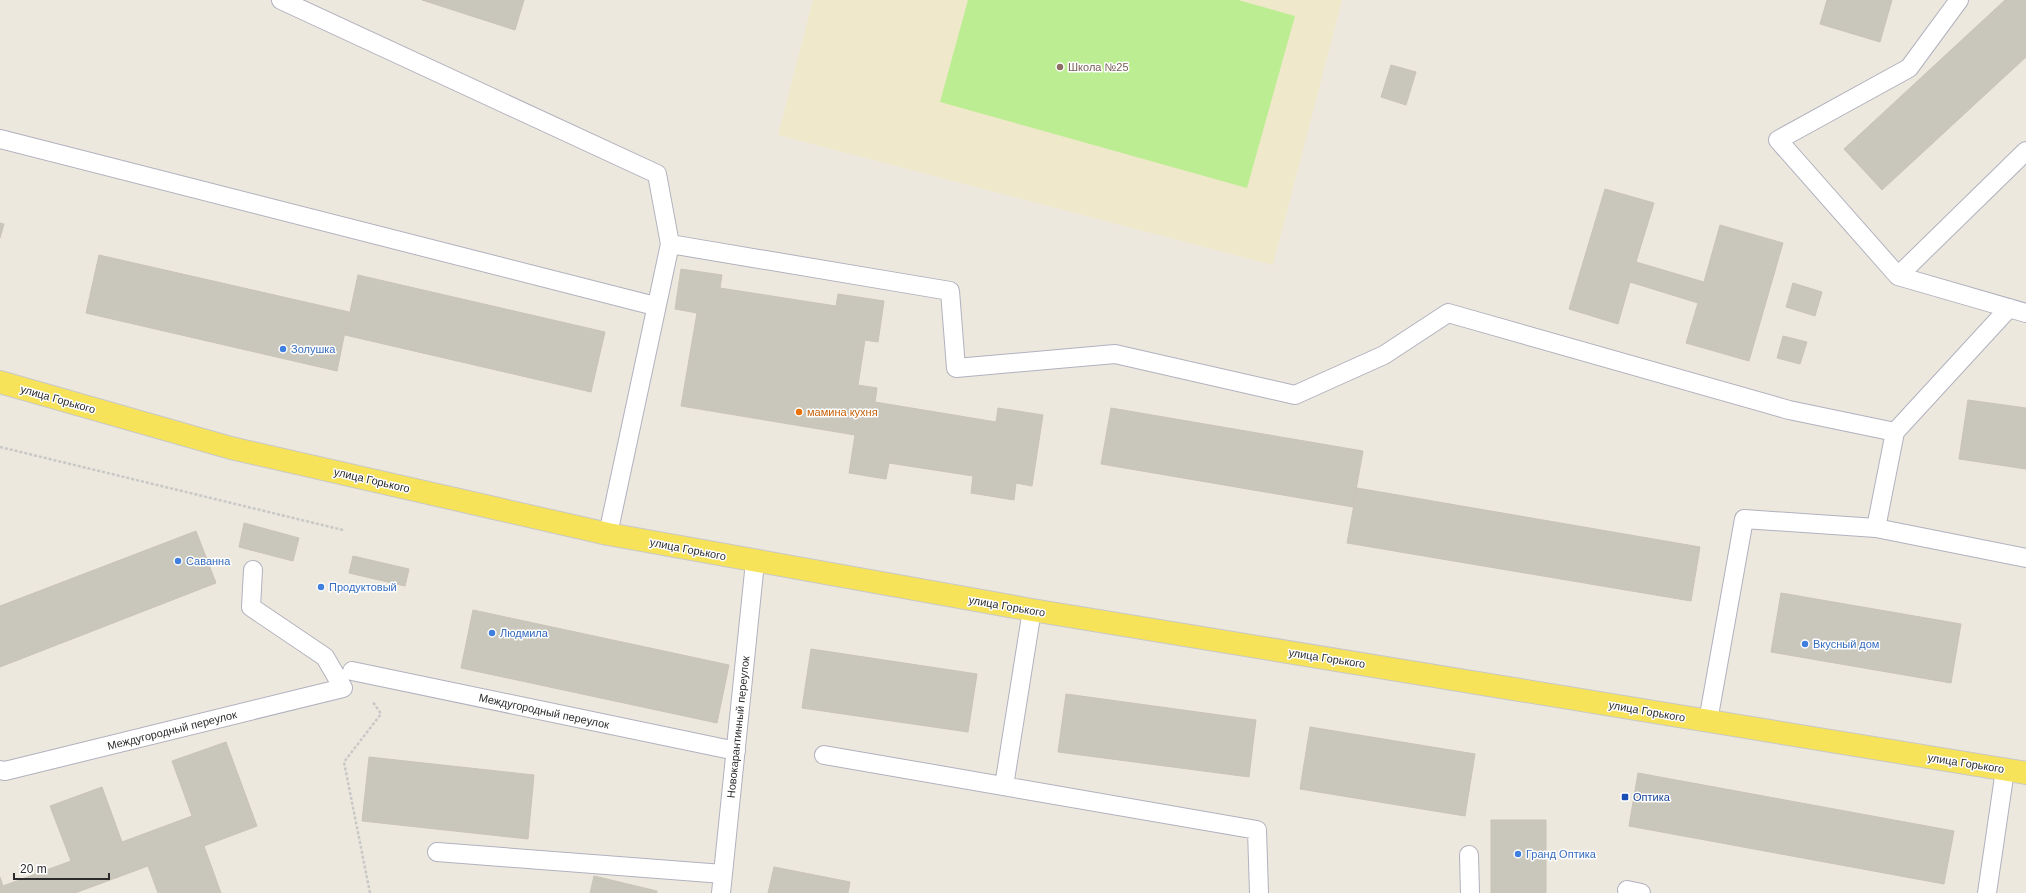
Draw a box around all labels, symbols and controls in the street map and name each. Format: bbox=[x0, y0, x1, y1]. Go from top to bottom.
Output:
place label: Школа №25 bbox=[1068, 61, 1129, 73]
marker: Школа №25 bbox=[1055, 62, 1065, 72]
place label: Золушка bbox=[291, 343, 336, 355]
marker: Золушка bbox=[278, 344, 288, 354]
street label: улица Горького bbox=[19, 383, 97, 415]
place label: мамина кухня bbox=[807, 406, 878, 418]
marker: мамина кухня bbox=[794, 407, 804, 417]
street label: улица Горького bbox=[333, 465, 411, 495]
street label: улица Горького bbox=[649, 536, 727, 562]
place label: Саванна bbox=[186, 555, 231, 567]
marker: Саванна bbox=[173, 556, 183, 566]
place label: Продуктовый bbox=[329, 581, 397, 593]
marker: Продуктовый bbox=[316, 582, 326, 592]
street label: улица Горького bbox=[968, 593, 1046, 619]
place label: Людмила bbox=[500, 627, 549, 639]
marker: Людмила bbox=[487, 628, 497, 638]
place label: Вкусный дом bbox=[1813, 638, 1879, 650]
marker: Вкусный дом bbox=[1800, 639, 1810, 649]
street label: улица Горького bbox=[1288, 646, 1366, 670]
street label: Новокарантинный переулок bbox=[725, 655, 751, 799]
street label: Междугородный переулок bbox=[478, 691, 610, 731]
street label: улица Горького bbox=[1608, 698, 1686, 724]
street label: Междугородный переулок bbox=[106, 708, 238, 752]
street label: улица Горького bbox=[1927, 751, 2005, 775]
place label: Оптика bbox=[1633, 791, 1671, 803]
marker: Оптика bbox=[1620, 792, 1630, 802]
place label: Гранд Оптика bbox=[1526, 848, 1597, 860]
marker: Гранд Оптика bbox=[1513, 849, 1523, 859]
scale bar bbox=[14, 855, 109, 881]
text: 20 m bbox=[20, 862, 47, 876]

